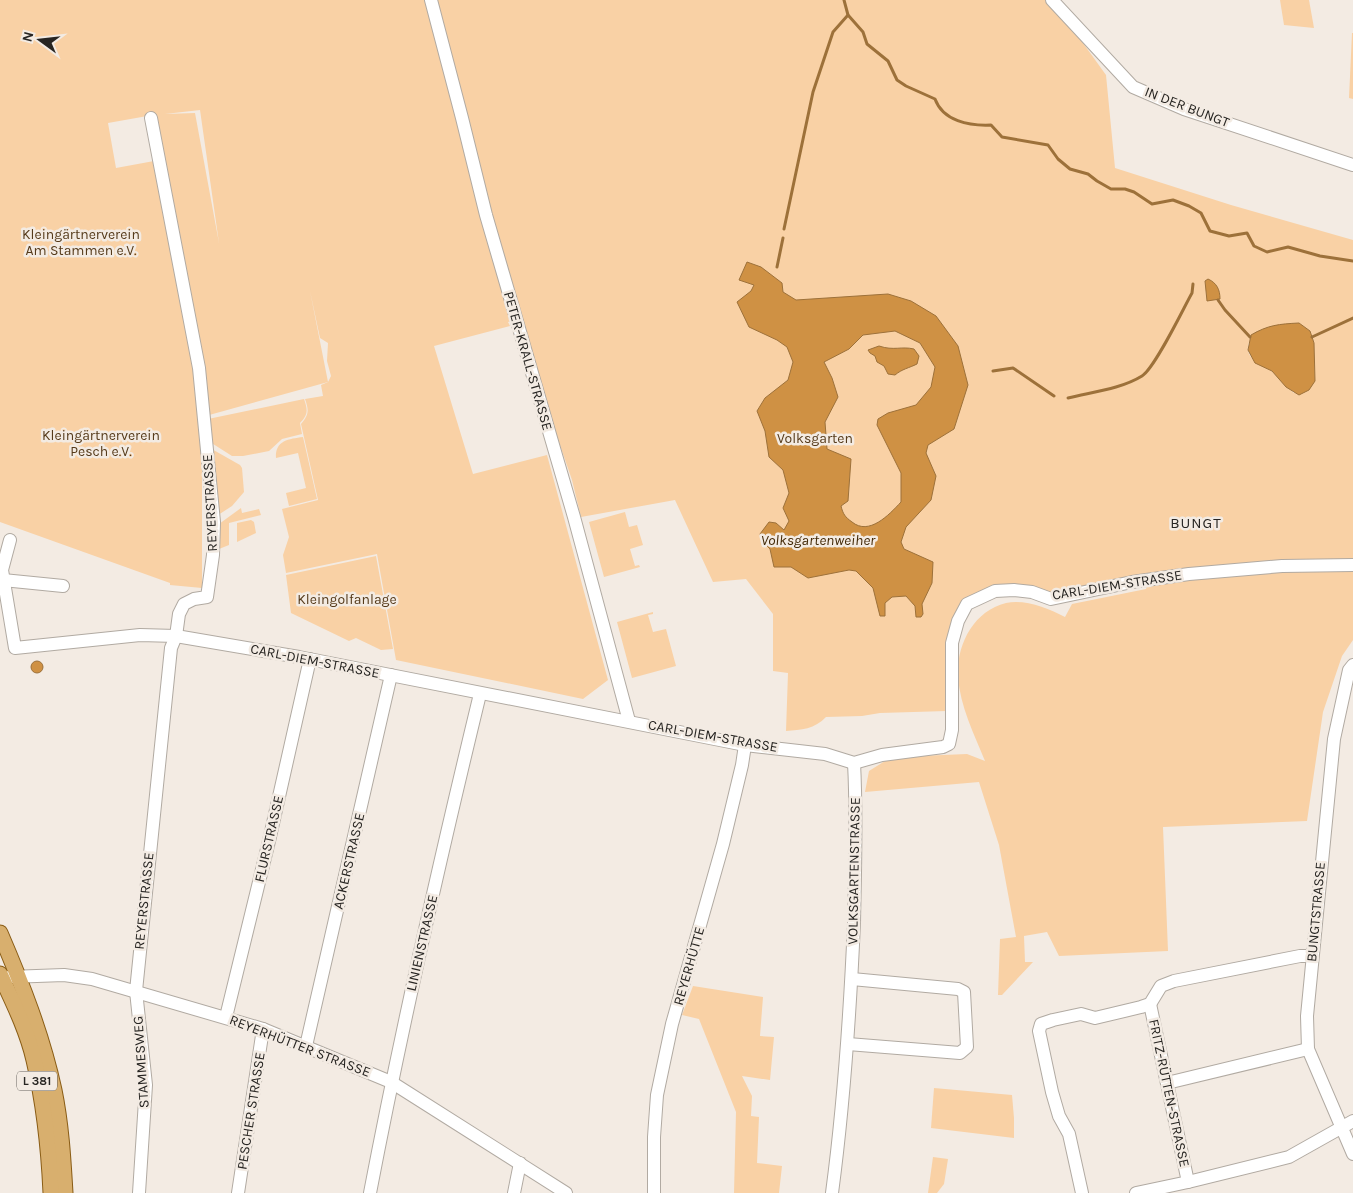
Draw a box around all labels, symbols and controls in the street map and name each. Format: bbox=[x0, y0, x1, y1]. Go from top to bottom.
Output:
north arrow bbox=[15, 15, 65, 65]
text: N bbox=[18, 30, 37, 44]
street label: IN DER BUNGT bbox=[1142, 83, 1232, 131]
park label: Kleingärtnerverein Am Stammen e.V. bbox=[22, 226, 140, 259]
street label: PETER-KRALL-STRASSE bbox=[500, 289, 556, 433]
park label: Kleingärtnerverein Pesch e.V. bbox=[42, 427, 160, 460]
park label: Volksgarten bbox=[777, 430, 853, 447]
street label: REYERSTRASSE bbox=[199, 454, 221, 552]
district label: BUNGT bbox=[1170, 514, 1222, 532]
water label: Volksgartenweiher bbox=[761, 531, 876, 549]
street label: CARL-DIEM-STRASSE bbox=[1051, 566, 1183, 604]
park label: Kleingolfanlage bbox=[297, 591, 397, 608]
street label: CARL-DIEM-STRASSE bbox=[249, 640, 381, 682]
street label: CARL-DIEM-STRASSE bbox=[647, 716, 779, 756]
street label: FLURSTRASSE bbox=[251, 794, 287, 884]
street label: VOLKSGARTENSTRASSE bbox=[844, 797, 864, 945]
street label: ACKERSTRASSE bbox=[330, 811, 368, 911]
street label: REYERSTRASSE bbox=[130, 852, 158, 950]
street label: BUNGTSTRASSE bbox=[1303, 861, 1329, 963]
street label: LINIENSTRASSE bbox=[403, 893, 441, 993]
street label: REYERHÜTTE bbox=[670, 925, 708, 1007]
street label: REYERHÜTTER STRASSE bbox=[227, 1011, 373, 1081]
street label: STAMMESWEG bbox=[129, 1015, 153, 1109]
street label: FRITZ-RÜTTEN-STRASSE bbox=[1145, 1017, 1193, 1169]
street label: PESCHER STRASSE bbox=[233, 1051, 269, 1171]
road number: L 381 bbox=[17, 1072, 57, 1090]

